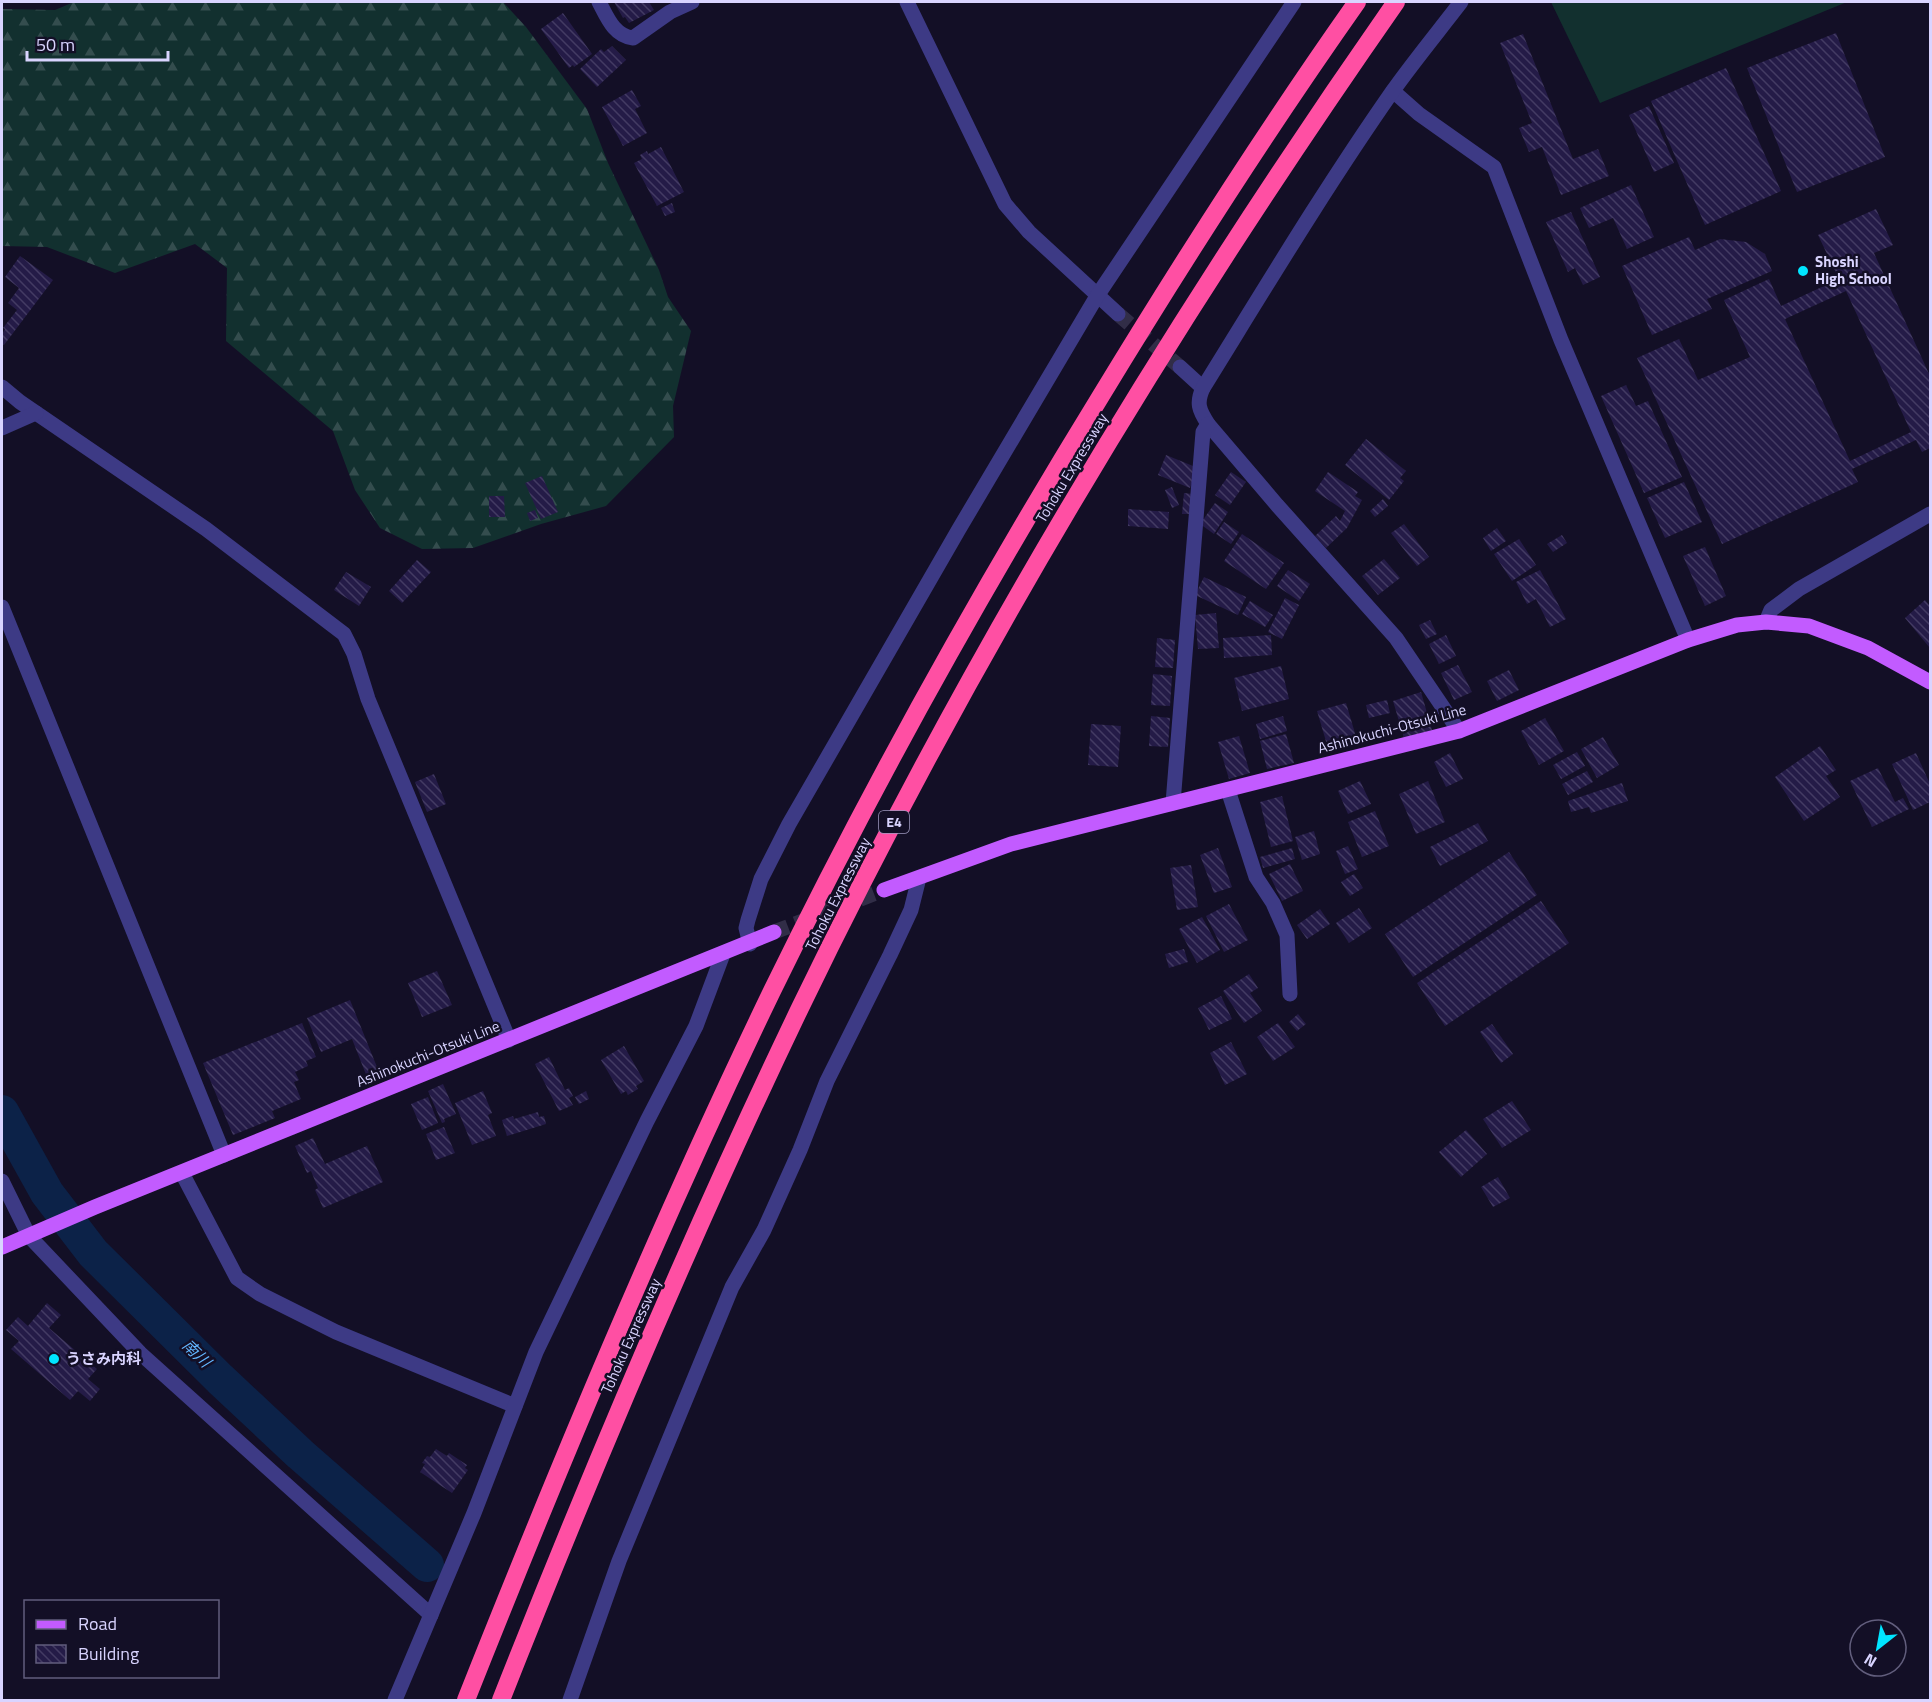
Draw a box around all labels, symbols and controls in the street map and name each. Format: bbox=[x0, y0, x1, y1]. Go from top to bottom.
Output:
scale bar bbox=[27, 24, 168, 62]
text: 50 m bbox=[36, 31, 75, 58]
place label: Shoshi High School bbox=[1815, 250, 1892, 290]
marker: Shoshi High School bbox=[1796, 264, 1810, 278]
street label: Tohoku Expressway bbox=[1030, 409, 1113, 527]
street label: Ashinokuchi-Otsuki Line bbox=[1315, 698, 1469, 759]
road number: E4 bbox=[879, 811, 909, 833]
street label: Tohoku Expressway bbox=[799, 833, 876, 954]
street label: Ashinokuchi-Otsuki Line bbox=[353, 1014, 503, 1093]
street label: Tohoku Expressway bbox=[595, 1274, 666, 1397]
water label: 南川 bbox=[177, 1333, 218, 1374]
place label: うさみ内科 bbox=[66, 1347, 141, 1370]
marker: うさみ内科 bbox=[47, 1352, 61, 1366]
legend bbox=[24, 1600, 219, 1678]
text: Road bbox=[78, 1610, 117, 1637]
north arrow bbox=[1848, 1618, 1908, 1678]
text: Building bbox=[78, 1640, 139, 1667]
text: N bbox=[1859, 1648, 1881, 1674]

